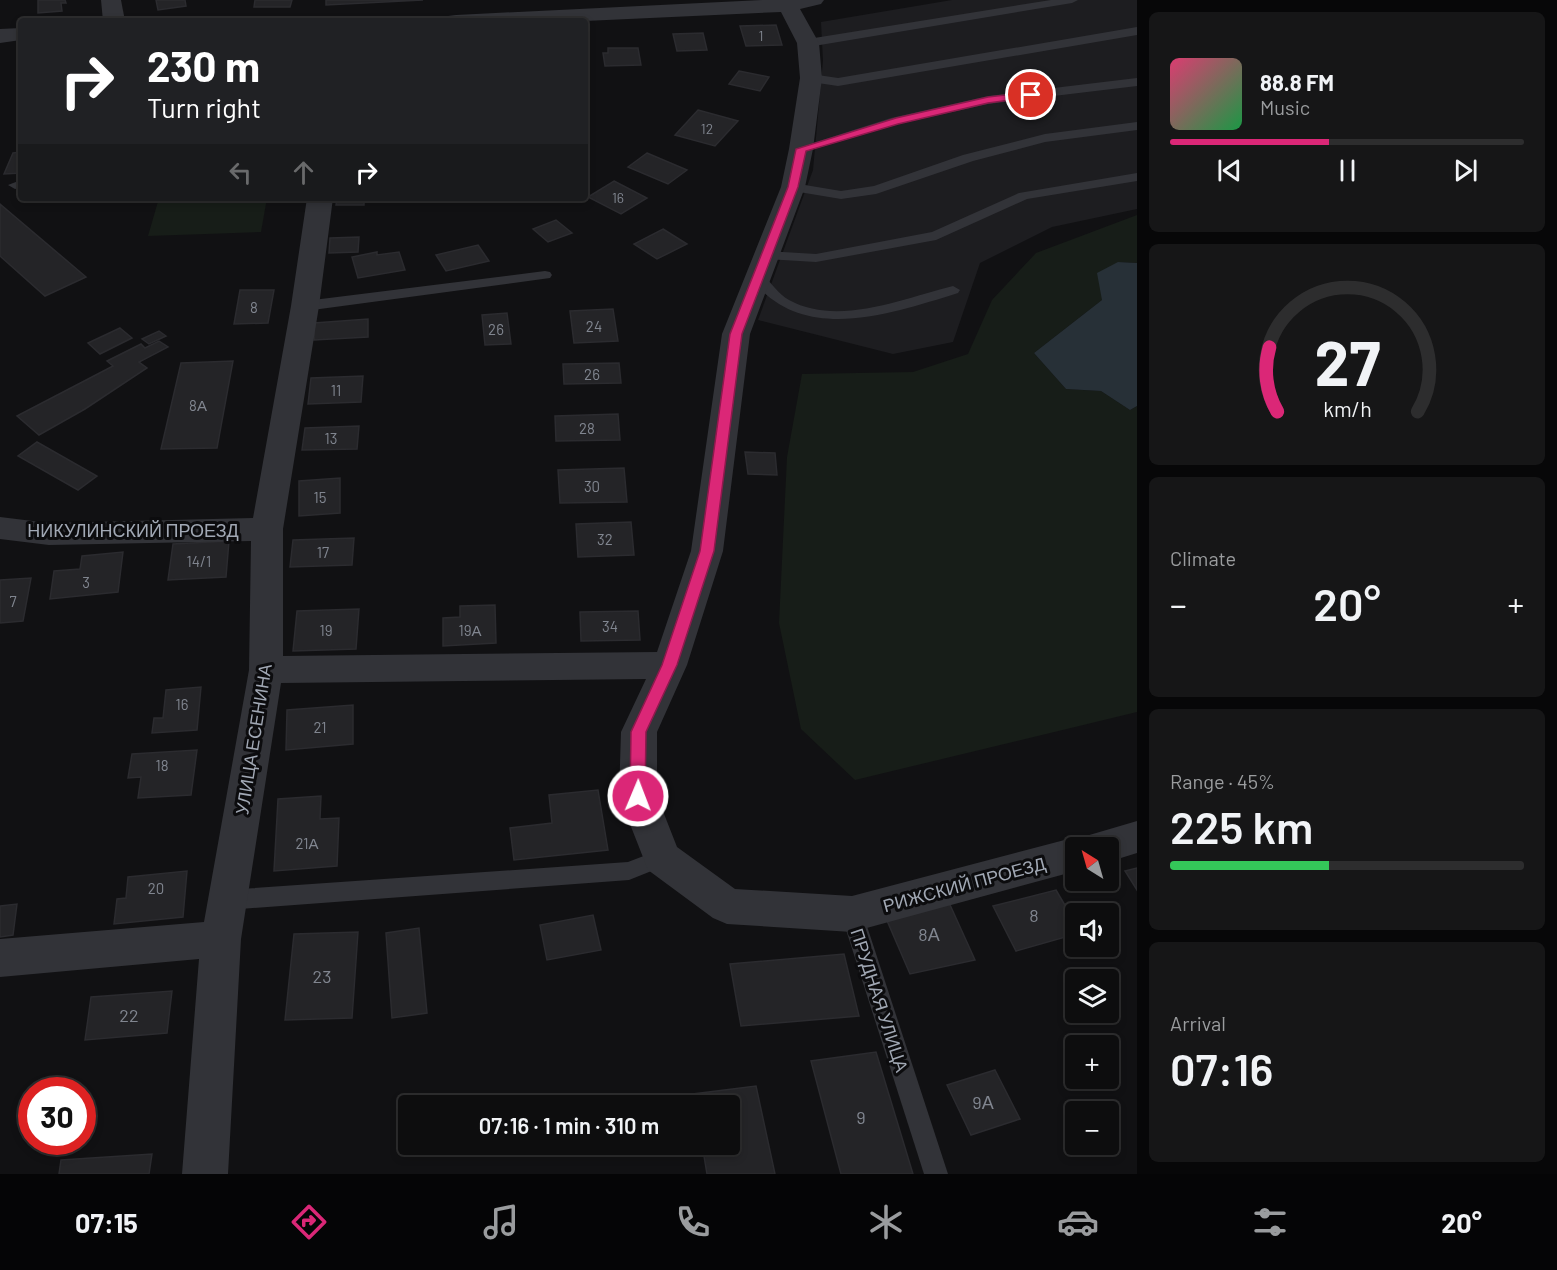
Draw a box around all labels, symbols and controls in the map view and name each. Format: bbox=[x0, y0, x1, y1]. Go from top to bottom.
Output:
house number: 1 bbox=[759, 27, 763, 44]
text: 230 m bbox=[147, 40, 260, 90]
icon: right bbox=[48, 42, 126, 120]
pin bbox=[1005, 69, 1056, 120]
text: 88.8 FM bbox=[1260, 69, 1334, 95]
icon: arrive bbox=[1014, 78, 1047, 111]
text: Turn right bbox=[147, 91, 261, 123]
text: Music bbox=[1260, 95, 1310, 119]
house number: 12 bbox=[701, 120, 713, 137]
icon: previous bbox=[1213, 154, 1246, 187]
icon: pause bbox=[1331, 154, 1364, 187]
icon: next bbox=[1449, 154, 1482, 187]
icon: left bbox=[224, 156, 257, 189]
icon: ahead bbox=[287, 156, 320, 189]
icon: right bbox=[350, 156, 383, 189]
house number: 16 bbox=[612, 189, 624, 206]
house number: 8 bbox=[250, 298, 258, 316]
house number: 24 bbox=[586, 317, 602, 335]
house number: 26 bbox=[488, 320, 504, 338]
text: 27 bbox=[1314, 324, 1380, 398]
house number: 26 bbox=[584, 365, 600, 383]
house number: 11 bbox=[331, 381, 341, 399]
house number: 8А bbox=[189, 396, 207, 414]
text: km/h bbox=[1323, 396, 1371, 421]
house number: 28 bbox=[579, 419, 595, 437]
house number: 13 bbox=[325, 429, 337, 447]
house number: 30 bbox=[584, 477, 600, 495]
house number: 15 bbox=[314, 488, 326, 506]
street label: НИКУЛИНСКИЙ ПРОЕЗД bbox=[27, 519, 239, 541]
house number: 32 bbox=[597, 530, 613, 548]
house number: 17 bbox=[317, 543, 329, 561]
text: Climate bbox=[1170, 546, 1236, 570]
house number: 14/1 bbox=[187, 552, 211, 570]
house number: 3 bbox=[82, 573, 90, 591]
text: 20° bbox=[1313, 576, 1381, 630]
text: − bbox=[1170, 584, 1187, 624]
text: + bbox=[1508, 584, 1524, 624]
house number: 7 bbox=[9, 592, 17, 610]
house number: 34 bbox=[602, 617, 618, 635]
house number: 19 bbox=[319, 621, 333, 639]
house number: 19А bbox=[458, 621, 482, 639]
street label: УЛИЦА ЕСЕНИНА bbox=[230, 662, 276, 816]
house number: 16 bbox=[176, 695, 188, 713]
house number: 21 bbox=[313, 718, 327, 736]
house number: 18 bbox=[155, 756, 169, 774]
position arrow bbox=[606, 764, 670, 828]
text: Range · 45% bbox=[1170, 769, 1275, 793]
text: 225 km bbox=[1170, 799, 1313, 853]
house number: 21А bbox=[295, 834, 319, 852]
north arrow bbox=[1065, 837, 1119, 891]
map controls bbox=[1065, 837, 1119, 1155]
street label: РИЖСКИЙ ПРОЕЗД bbox=[880, 852, 1048, 916]
house number: 20 bbox=[148, 879, 164, 897]
button: sound bbox=[1065, 903, 1119, 957]
house number: 8 bbox=[1029, 904, 1039, 926]
house number: 8А bbox=[918, 923, 940, 945]
street label: ПРУДНАЯ УЛИЦА bbox=[846, 925, 914, 1075]
house number: 23 bbox=[313, 965, 331, 987]
button: layers bbox=[1065, 969, 1119, 1023]
house number: 22 bbox=[119, 1004, 139, 1026]
text: Arrival bbox=[1170, 1011, 1226, 1035]
button: + bbox=[1065, 1035, 1119, 1089]
text: 07:16 bbox=[1170, 1041, 1273, 1095]
speed limit sign: 30 bbox=[18, 1077, 96, 1155]
house number: 9А bbox=[972, 1091, 994, 1113]
button: − bbox=[1065, 1101, 1119, 1155]
house number: 9 bbox=[856, 1106, 866, 1128]
text: 07:16 · 1 min · 310 m bbox=[479, 1112, 659, 1138]
icon: directions bbox=[288, 1201, 330, 1243]
icon: music bbox=[480, 1201, 522, 1243]
icon: phone bbox=[672, 1201, 714, 1243]
icon: climate bbox=[865, 1201, 907, 1243]
icon: car bbox=[1057, 1201, 1099, 1243]
icon: filters bbox=[1249, 1201, 1291, 1243]
text: 07:15 bbox=[75, 1206, 138, 1238]
text: 20° bbox=[1441, 1206, 1482, 1238]

